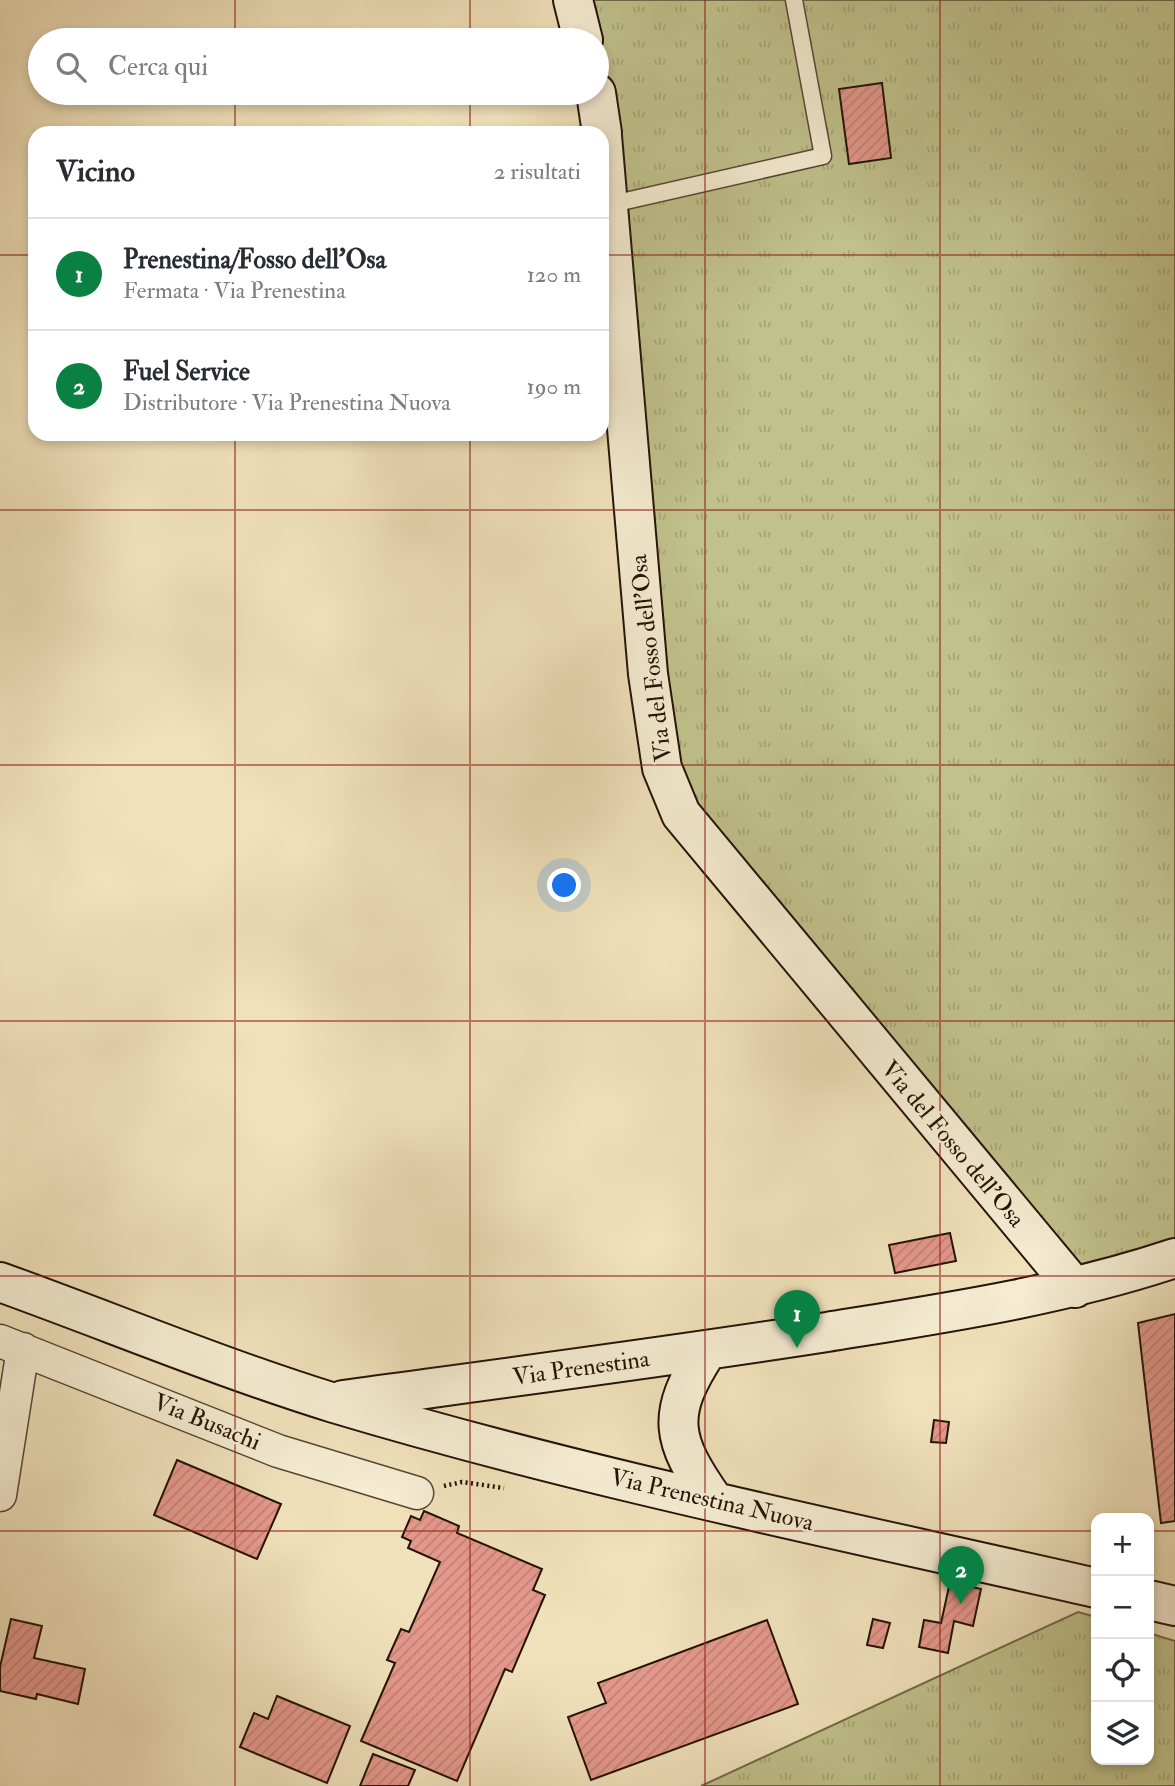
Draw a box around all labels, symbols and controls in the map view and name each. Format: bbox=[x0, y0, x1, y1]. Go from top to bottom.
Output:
search box bbox=[28, 28, 609, 105]
icon: search bbox=[52, 48, 90, 86]
text: Cerca qui bbox=[108, 51, 208, 83]
text: Vicino bbox=[56, 153, 135, 190]
text: 2 risultati bbox=[494, 157, 581, 186]
text: Prenestina/Fosso dell'Osa bbox=[123, 244, 386, 276]
text: 1 bbox=[75, 260, 83, 289]
text: 120 m bbox=[527, 260, 581, 289]
text: Fermata · Via Prenestina bbox=[123, 276, 346, 305]
text: Fuel Service bbox=[123, 356, 250, 388]
text: 2 bbox=[73, 372, 85, 401]
text: 190 m bbox=[527, 372, 581, 401]
text: Distributore · Via Prenestina Nuova bbox=[123, 388, 451, 417]
street label: Via del Fosso dell'Osa bbox=[623, 552, 679, 763]
your location bbox=[547, 868, 581, 902]
street label: Via del Fosso dell'Osa bbox=[874, 1054, 1033, 1235]
pin: 1 bbox=[774, 1290, 820, 1348]
street label: Via Prenestina bbox=[511, 1343, 653, 1393]
street label: Via Busachi bbox=[149, 1386, 265, 1458]
street label: Via Prenestina Nuova bbox=[607, 1462, 818, 1539]
map controls bbox=[1091, 1513, 1154, 1765]
button: + bbox=[1091, 1513, 1154, 1576]
pin: 2 bbox=[938, 1546, 984, 1604]
button: − bbox=[1091, 1576, 1154, 1639]
button: locate bbox=[1091, 1639, 1154, 1702]
button: layers bbox=[1091, 1702, 1154, 1765]

